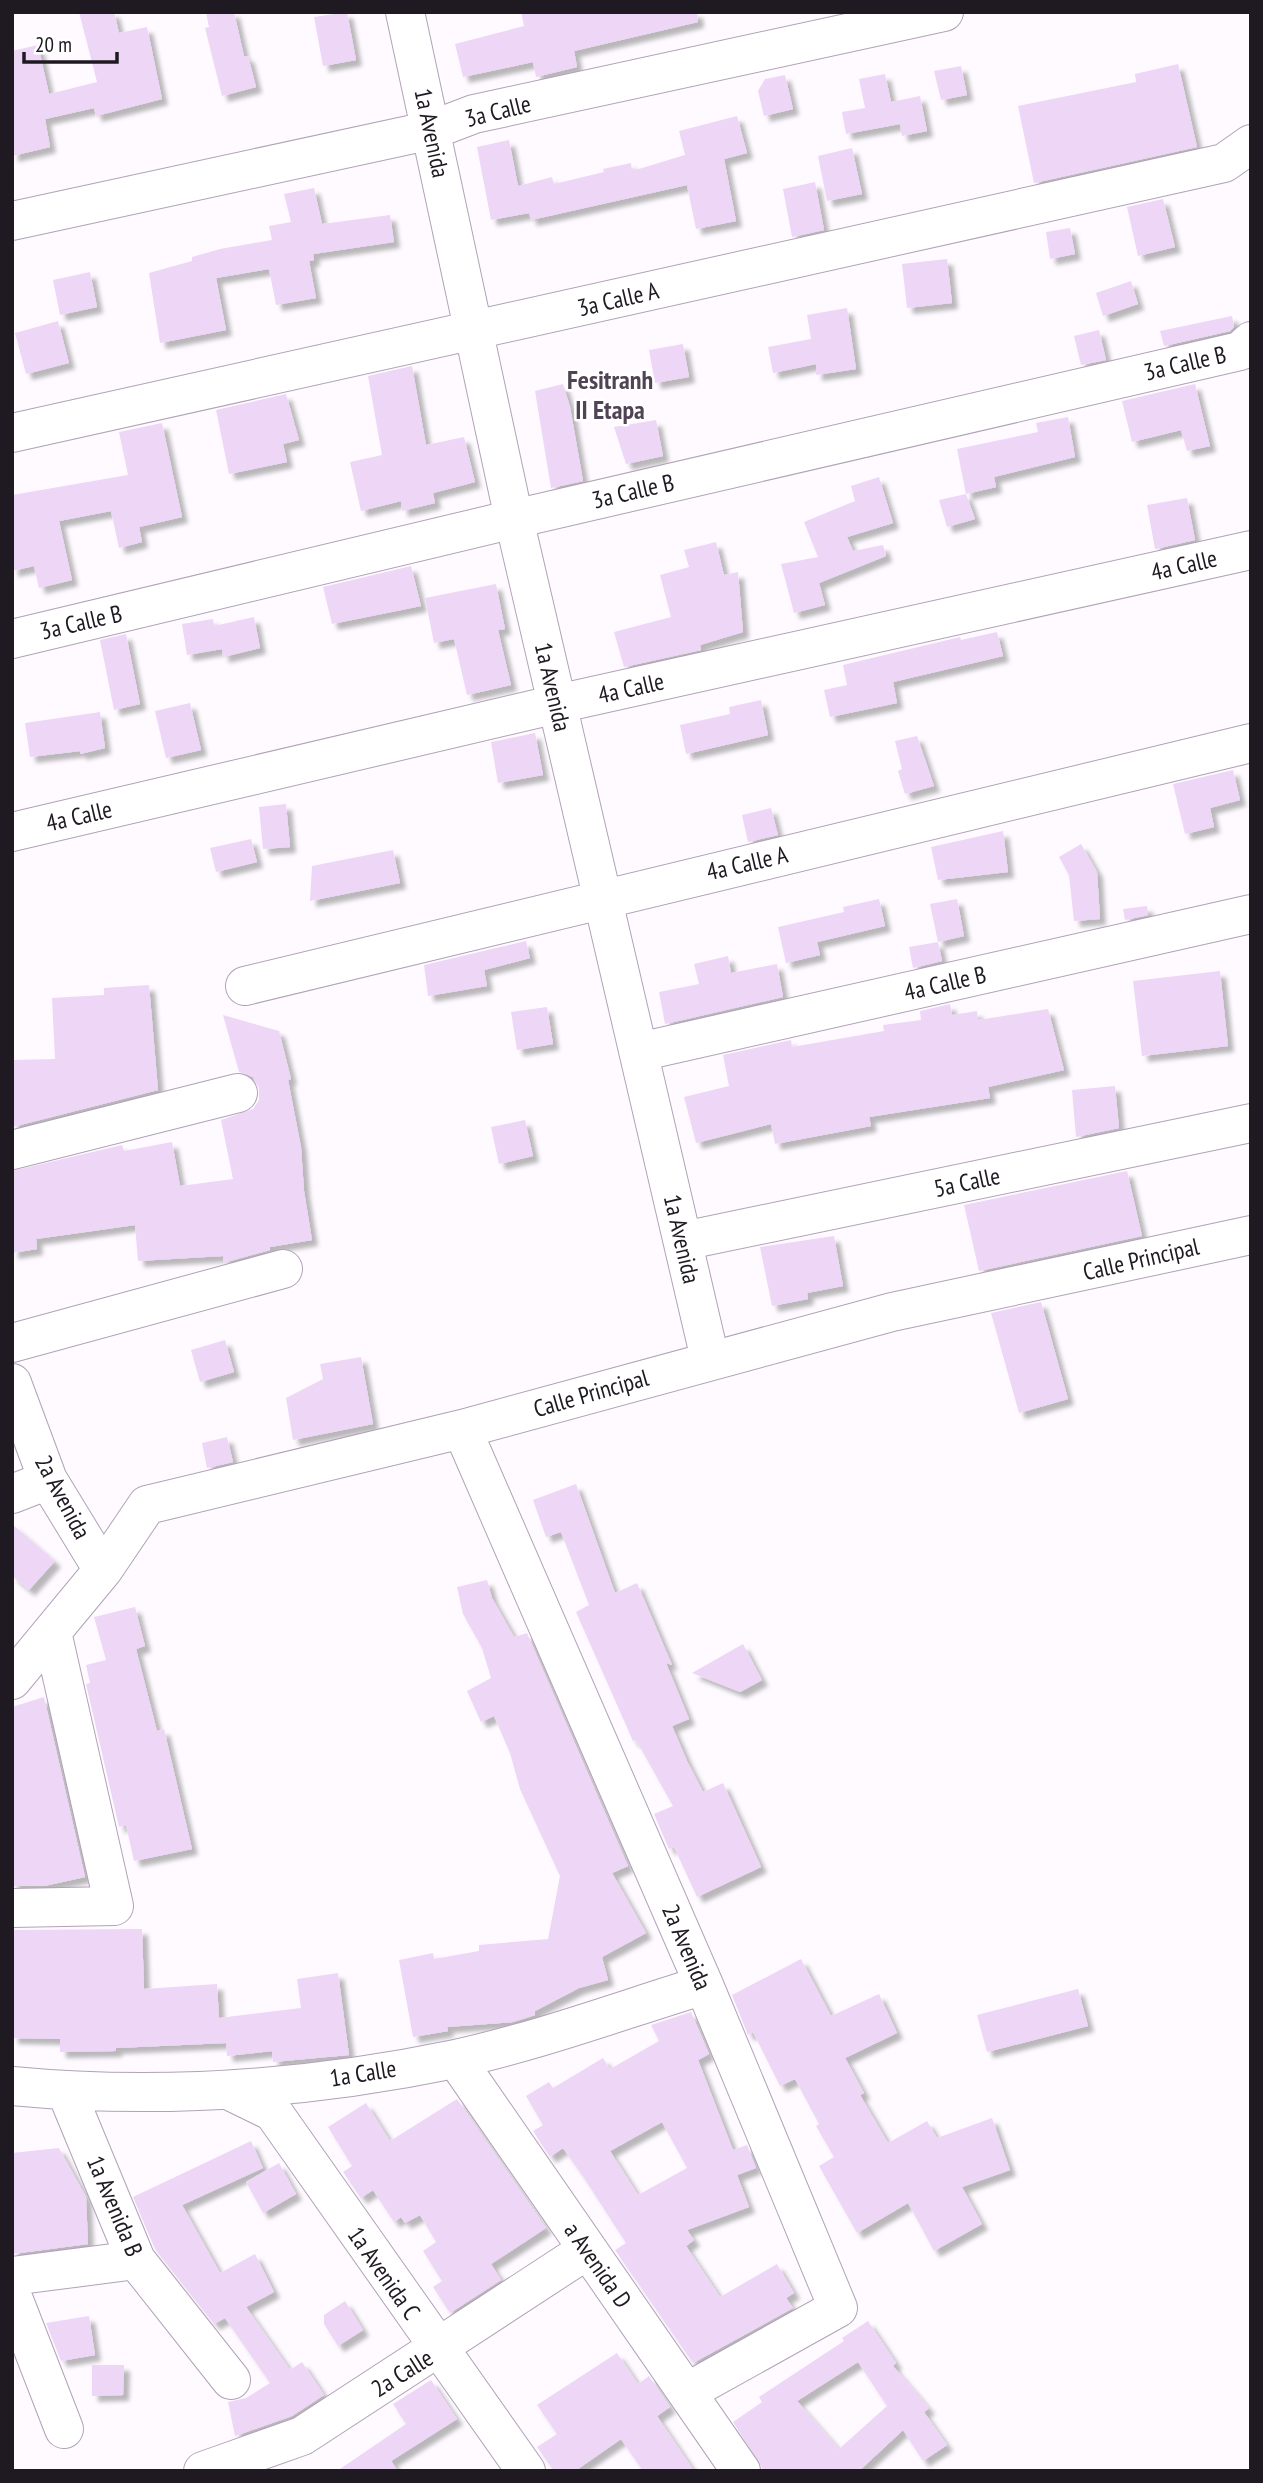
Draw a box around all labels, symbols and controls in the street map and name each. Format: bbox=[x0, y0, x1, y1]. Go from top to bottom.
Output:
scale bar bbox=[24, 21, 117, 65]
text: 20 m bbox=[35, 31, 72, 58]
street label: 1a Avenida bbox=[407, 86, 457, 180]
street label: 3a Calle bbox=[462, 88, 534, 134]
street label: 3a Calle A bbox=[574, 274, 662, 323]
street label: 3a Calle B bbox=[1141, 339, 1229, 387]
district label: Fesitranh II Etapa bbox=[567, 363, 653, 426]
street label: 3a Calle B bbox=[589, 467, 677, 515]
street label: 4a Calle bbox=[1148, 542, 1220, 588]
street label: 3a Calle B bbox=[37, 598, 125, 646]
street label: 1a Avenida bbox=[528, 639, 578, 735]
street label: 4a Calle bbox=[595, 665, 667, 711]
street label: 4a Calle bbox=[43, 793, 115, 839]
street label: 4a Calle A bbox=[703, 838, 791, 887]
street label: 4a Calle B bbox=[901, 959, 989, 1007]
street label: 5a Calle bbox=[931, 1160, 1003, 1204]
street label: 1a Avenida bbox=[657, 1191, 707, 1287]
street label: Calle Principal bbox=[1080, 1230, 1203, 1287]
street label: Calle Principal bbox=[530, 1362, 653, 1424]
street label: 2a Avenida bbox=[28, 1450, 98, 1544]
street label: 2a Avenida bbox=[655, 1899, 719, 1995]
street label: 1a Calle bbox=[328, 2052, 398, 2094]
street label: 1a Avenida B bbox=[80, 2151, 150, 2261]
street label: a Avenida D bbox=[557, 2216, 639, 2314]
street label: 1a Avenida C bbox=[341, 2220, 427, 2326]
street label: 2a Calle bbox=[365, 2342, 439, 2404]

